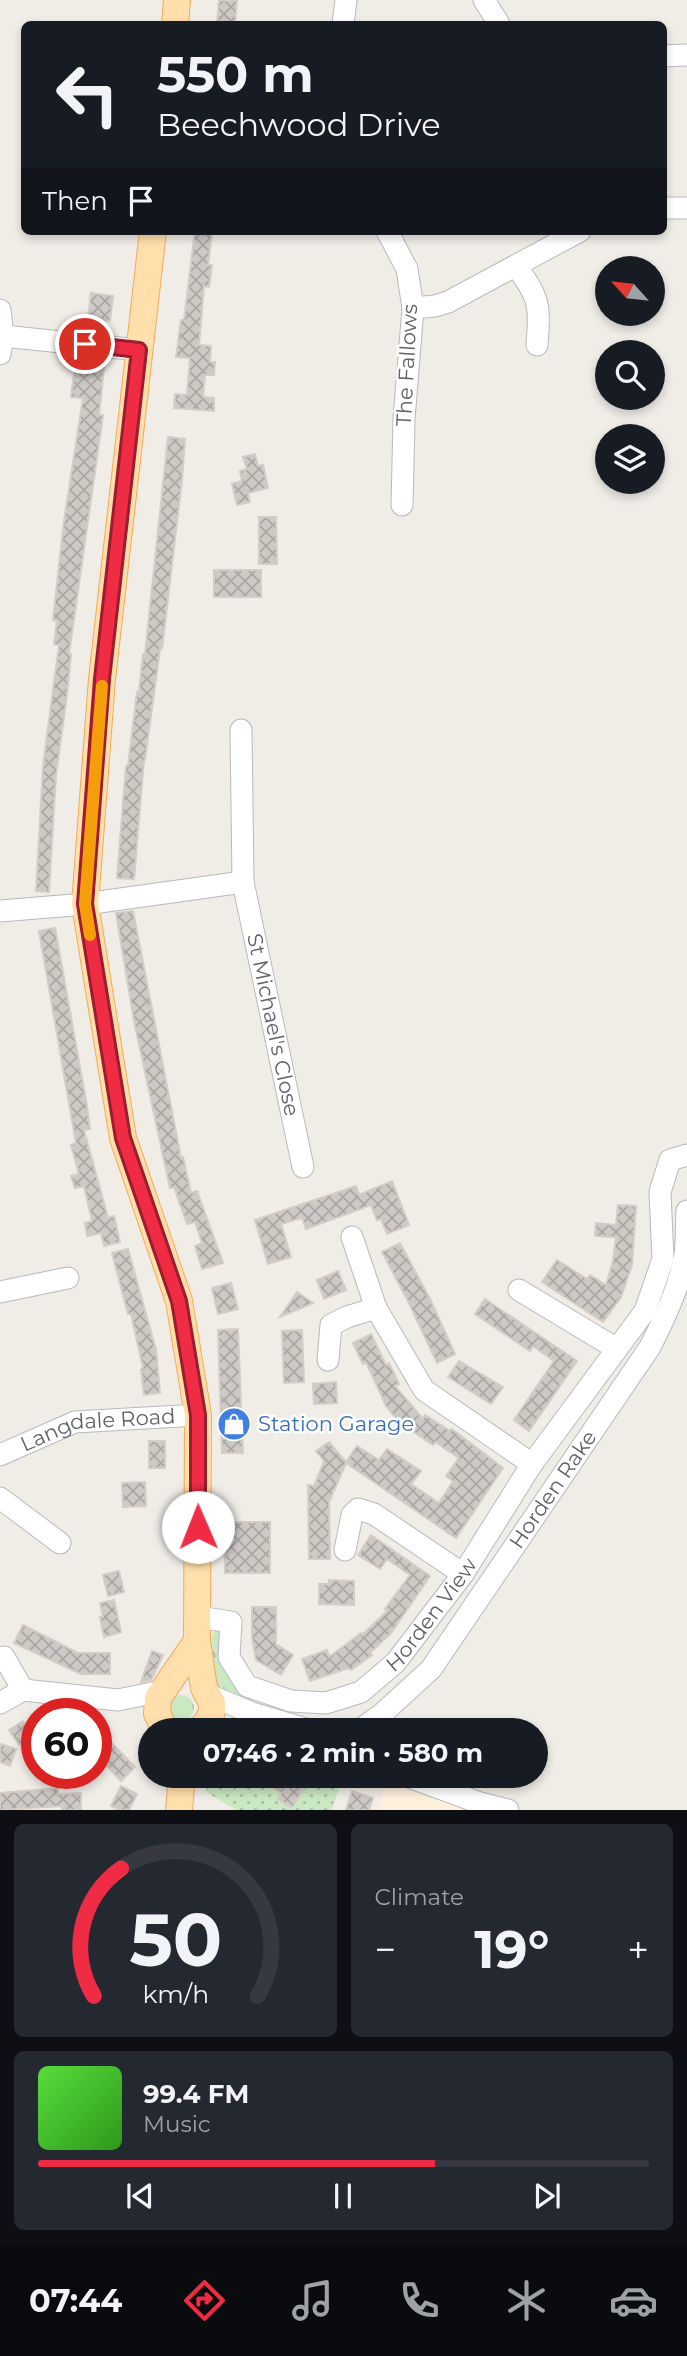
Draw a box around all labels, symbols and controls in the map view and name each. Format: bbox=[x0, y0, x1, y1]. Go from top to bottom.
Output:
text: 550 m bbox=[157, 45, 314, 104]
icon: left bbox=[42, 49, 133, 140]
text: Beechwood Drive bbox=[157, 105, 441, 144]
icon: arrive bbox=[122, 182, 160, 220]
text: Then bbox=[42, 185, 108, 217]
north arrow bbox=[595, 256, 665, 326]
map controls bbox=[595, 256, 665, 494]
street label: The Fallows bbox=[391, 303, 422, 427]
pin bbox=[55, 314, 115, 374]
icon: arrive bbox=[66, 325, 104, 363]
button: search bbox=[595, 340, 665, 410]
button: layers bbox=[595, 424, 665, 494]
street label: St Michael's Close bbox=[242, 931, 305, 1118]
street label: Langdale Road bbox=[16, 1403, 176, 1456]
shop icon: Station Garage bbox=[215, 1405, 253, 1443]
place label: Station Garage bbox=[258, 1411, 414, 1436]
street label: Horden Rake bbox=[504, 1425, 602, 1553]
position arrow bbox=[161, 1490, 235, 1564]
street label: Horden View bbox=[381, 1553, 482, 1677]
speed limit sign: 60 bbox=[21, 1698, 112, 1789]
text: 07:46 · 2 min · 580 m bbox=[203, 1737, 483, 1769]
text: Climate bbox=[375, 1883, 464, 1911]
text: 50 bbox=[129, 1897, 222, 1985]
text: 19° bbox=[474, 1918, 549, 1981]
text: − bbox=[375, 1926, 396, 1973]
text: + bbox=[627, 1926, 649, 1973]
text: km/h bbox=[142, 1979, 209, 2009]
text: 99.4 FM bbox=[143, 2078, 249, 2110]
text: Music bbox=[143, 2110, 211, 2138]
icon: previous bbox=[121, 2177, 159, 2215]
icon: pause bbox=[324, 2177, 362, 2215]
icon: next bbox=[528, 2177, 566, 2215]
icon: directions bbox=[180, 2276, 229, 2325]
icon: music bbox=[288, 2276, 337, 2325]
icon: phone bbox=[395, 2276, 444, 2325]
icon: climate bbox=[502, 2276, 551, 2325]
icon: car bbox=[609, 2276, 658, 2325]
text: 07:44 bbox=[29, 2281, 122, 2320]

